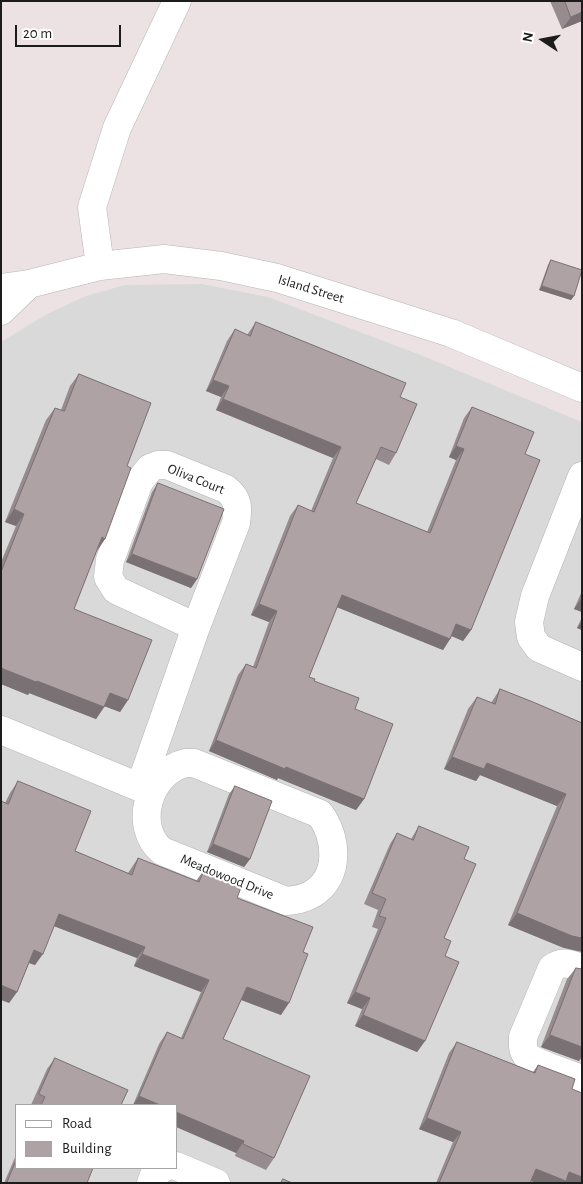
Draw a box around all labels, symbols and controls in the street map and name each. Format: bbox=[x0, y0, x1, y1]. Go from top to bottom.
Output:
scale bar bbox=[18, 15, 124, 47]
north arrow bbox=[518, 15, 568, 65]
text: 20 m bbox=[23, 26, 52, 41]
text: N bbox=[520, 31, 536, 43]
street label: Island Street bbox=[276, 271, 346, 307]
street label: Oliva Court bbox=[165, 460, 227, 498]
street label: Meadowood Drive bbox=[178, 851, 276, 903]
legend bbox=[15, 1104, 178, 1169]
text: Road bbox=[62, 1116, 92, 1131]
text: Building bbox=[62, 1141, 112, 1156]

